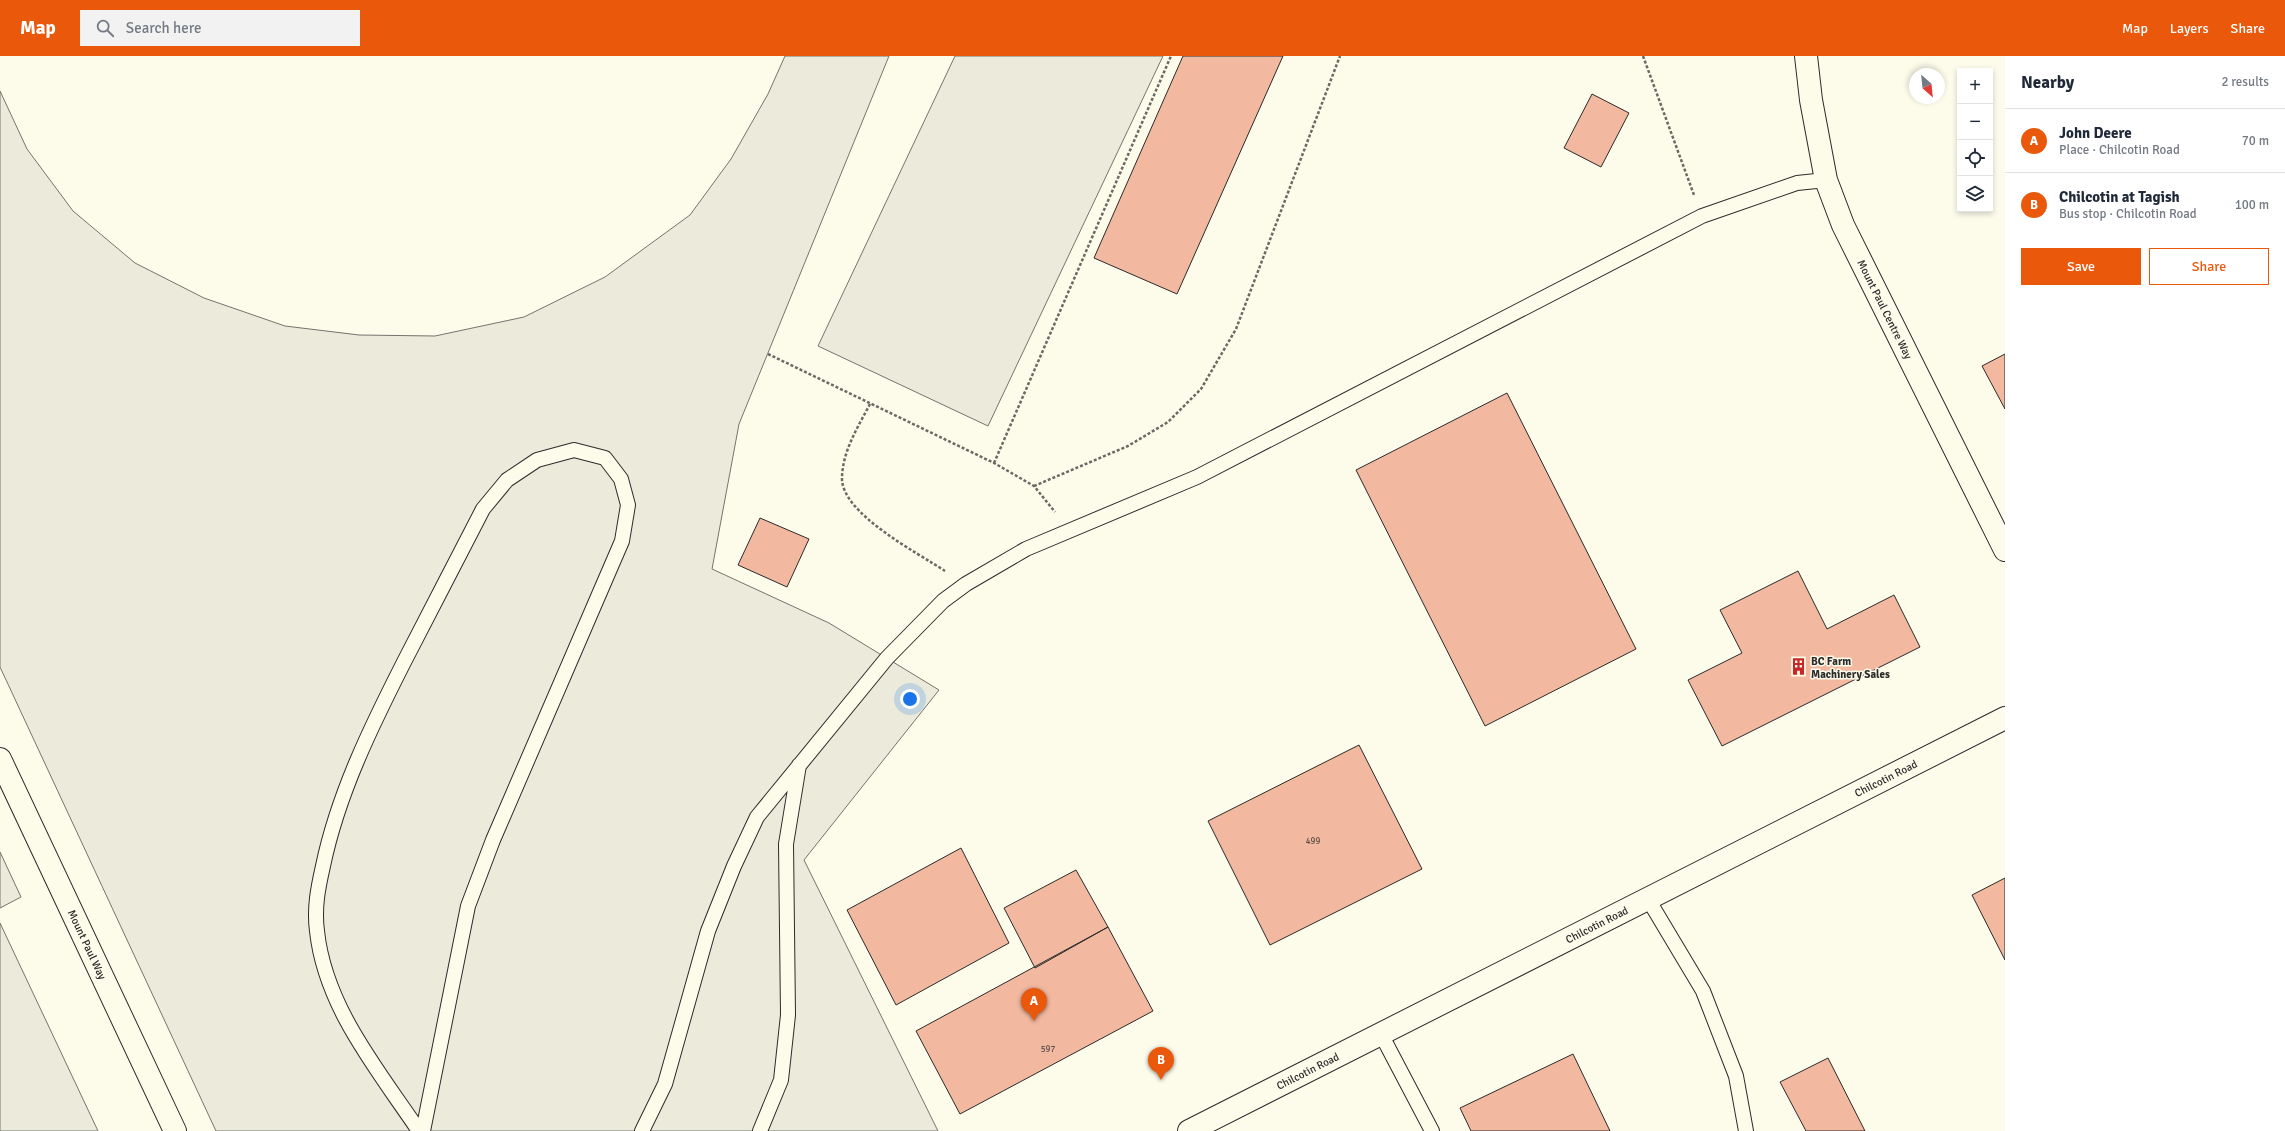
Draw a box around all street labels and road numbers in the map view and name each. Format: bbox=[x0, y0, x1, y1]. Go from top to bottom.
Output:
street label: Mount Paul Centre Way bbox=[1855, 257, 1916, 362]
street label: Chilcotin Road bbox=[1852, 757, 1919, 800]
street label: Chilcotin Road bbox=[1563, 903, 1630, 946]
street label: Mount Paul Way bbox=[65, 907, 110, 982]
street label: Chilcotin Road bbox=[1274, 1050, 1341, 1092]

